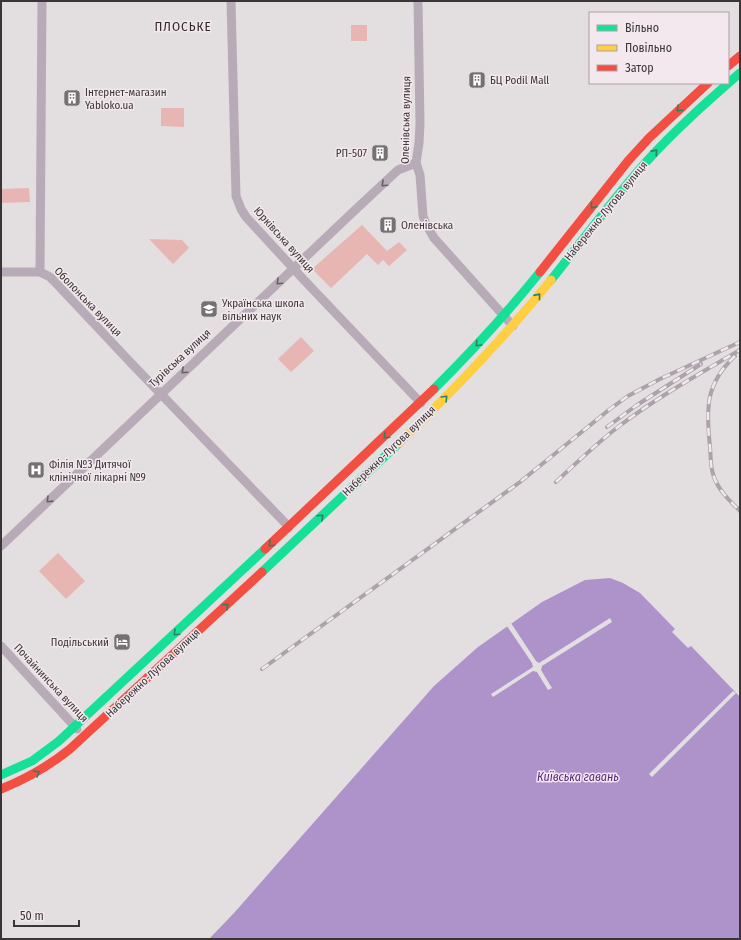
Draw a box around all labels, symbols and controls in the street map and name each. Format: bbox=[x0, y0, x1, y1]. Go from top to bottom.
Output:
legend bbox=[589, 12, 729, 84]
district label: ПЛОСЬКЕ bbox=[154, 19, 212, 34]
text: Вільно bbox=[625, 21, 659, 35]
text: Повільно bbox=[625, 41, 672, 55]
text: Затор bbox=[625, 61, 654, 75]
building icon: БЦ Podil Mall bbox=[467, 70, 487, 90]
place label: БЦ Podil Mall bbox=[490, 74, 549, 87]
street label: Оленівська вулиця bbox=[399, 76, 413, 164]
place label: Інтернет-магазин Yabloko.ua bbox=[85, 86, 167, 112]
building icon: Інтернет-магазин Yabloko.ua bbox=[62, 88, 82, 108]
one-way arrow bbox=[676, 104, 684, 112]
building icon: РП-507 bbox=[370, 143, 390, 163]
place label: РП-507 bbox=[336, 147, 368, 160]
one-way arrow bbox=[651, 149, 658, 156]
street label: Набережно-Лугова вулиця bbox=[562, 159, 650, 263]
one-way arrow bbox=[381, 179, 388, 186]
one-way arrow bbox=[590, 201, 597, 208]
street label: Юрківська вулиця bbox=[251, 204, 317, 276]
building icon: Оленівська bbox=[378, 215, 398, 235]
place label: Оленівська bbox=[401, 219, 453, 232]
street label: Оболонська вулиця bbox=[52, 265, 124, 339]
one-way arrow bbox=[276, 278, 284, 285]
one-way arrow bbox=[534, 293, 541, 300]
place label: Українська школа вільних наук bbox=[221, 297, 304, 323]
school or university icon: Українська школа вільних наук bbox=[199, 299, 219, 319]
street label: Турівська вулиця bbox=[147, 326, 213, 390]
one-way arrow bbox=[475, 339, 483, 347]
one-way arrow bbox=[181, 366, 189, 374]
one-way arrow bbox=[440, 395, 448, 403]
street label: Набережно-Лугова вулиця bbox=[340, 403, 438, 499]
one-way arrow bbox=[383, 431, 391, 439]
place label: Філія №3 Дитячої клінічної лікарні №9 bbox=[49, 458, 146, 484]
hospital icon: Філія №3 Дитячої клінічної лікарні №9 bbox=[26, 460, 46, 480]
one-way arrow bbox=[46, 495, 54, 502]
one-way arrow bbox=[316, 515, 323, 522]
one-way arrow bbox=[268, 540, 276, 547]
one-way arrow bbox=[221, 603, 228, 610]
street label: Набережно-Лугова вулиця bbox=[103, 626, 203, 720]
one-way arrow bbox=[173, 628, 181, 635]
hotel icon: Подільський bbox=[112, 632, 132, 652]
place label: Подільський bbox=[51, 636, 109, 649]
street label: Почайнинська вулиця bbox=[11, 641, 91, 725]
one-way arrow bbox=[33, 770, 40, 777]
water label: Київська гавань bbox=[537, 770, 619, 784]
scale bar bbox=[14, 902, 79, 928]
text: 50 m bbox=[20, 909, 44, 923]

